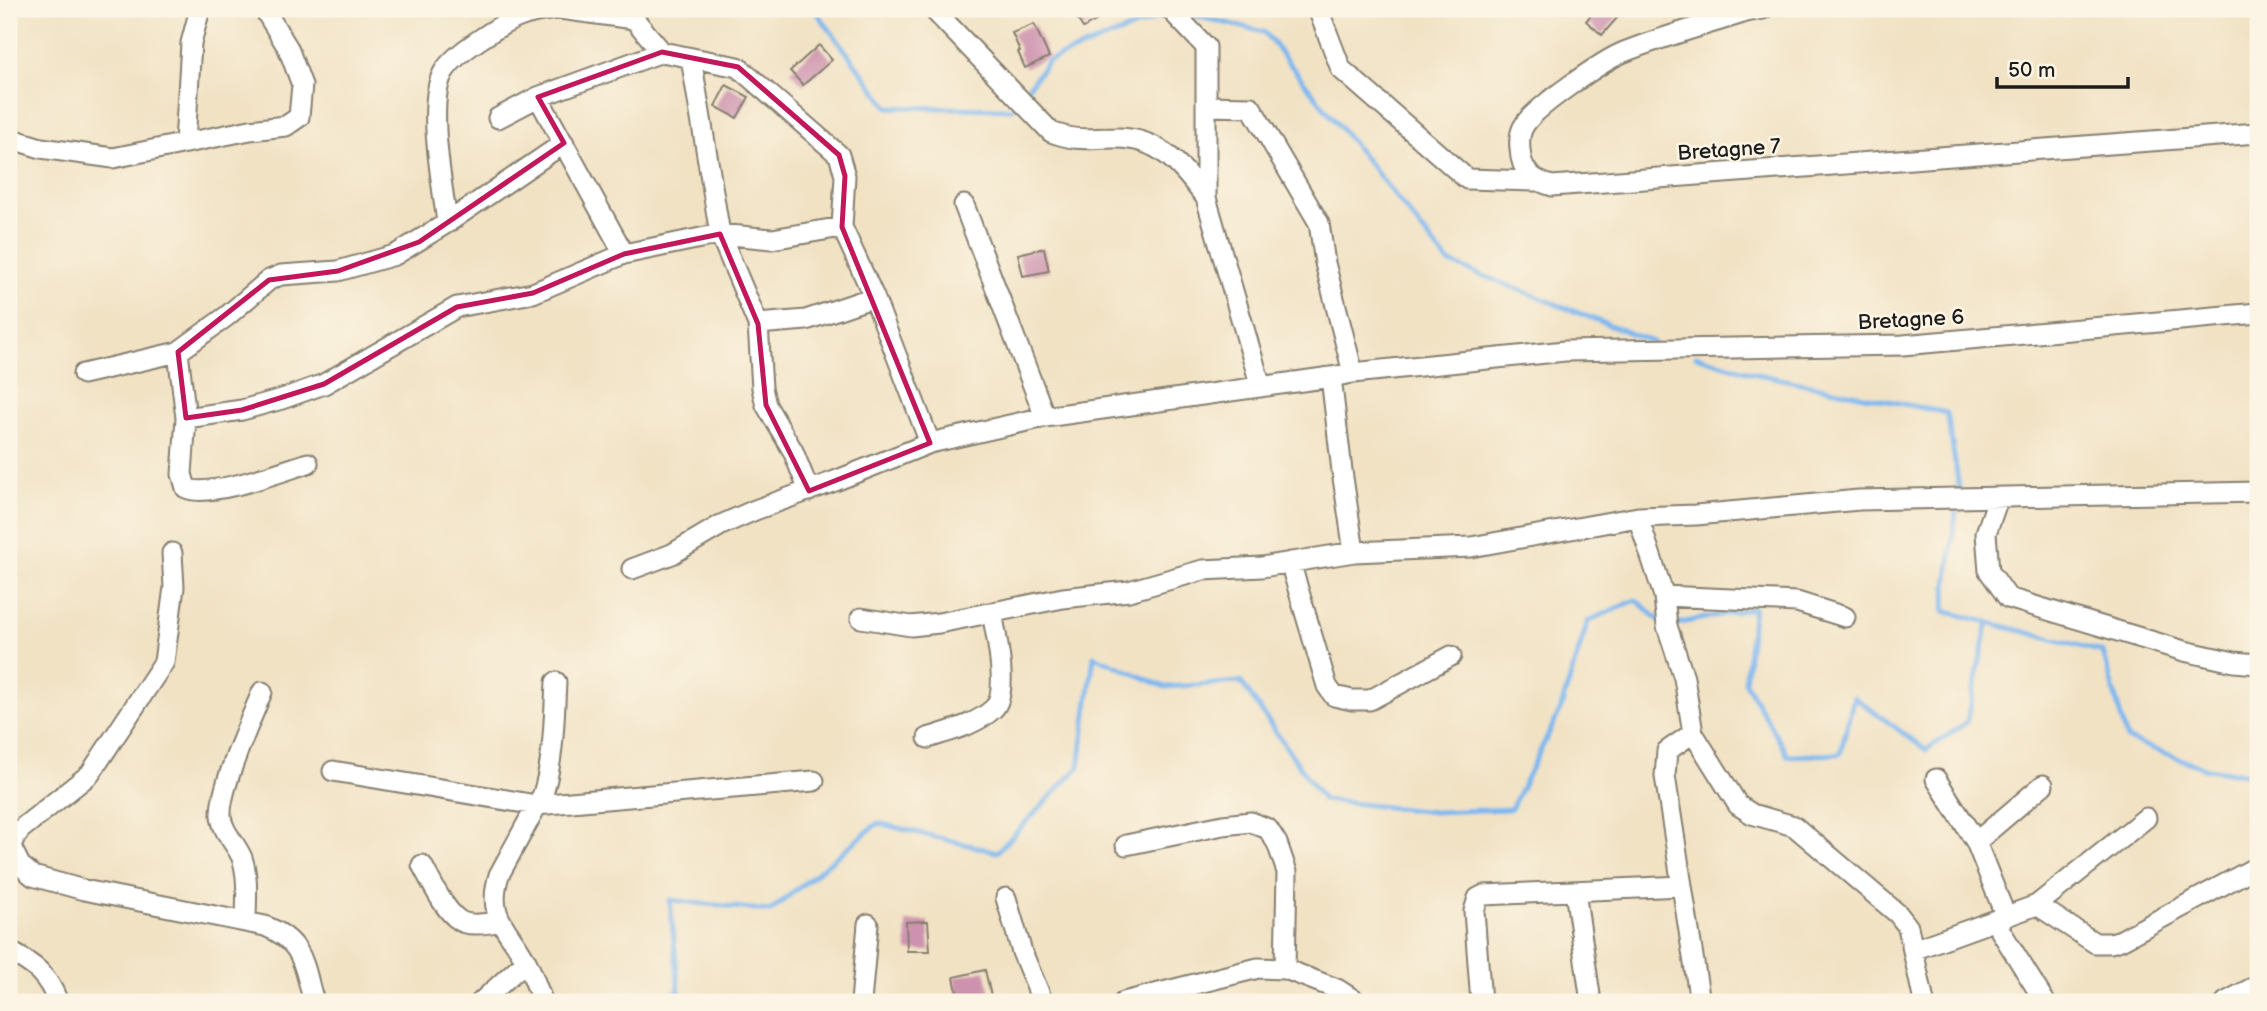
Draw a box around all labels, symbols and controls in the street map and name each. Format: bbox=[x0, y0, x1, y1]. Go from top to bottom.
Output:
scale bar bbox=[1997, 46, 2129, 90]
text: 50 m bbox=[2008, 58, 2055, 83]
street label: Bretagne 7 bbox=[1676, 134, 1782, 166]
street label: Bretagne 6 bbox=[1857, 305, 1965, 335]

